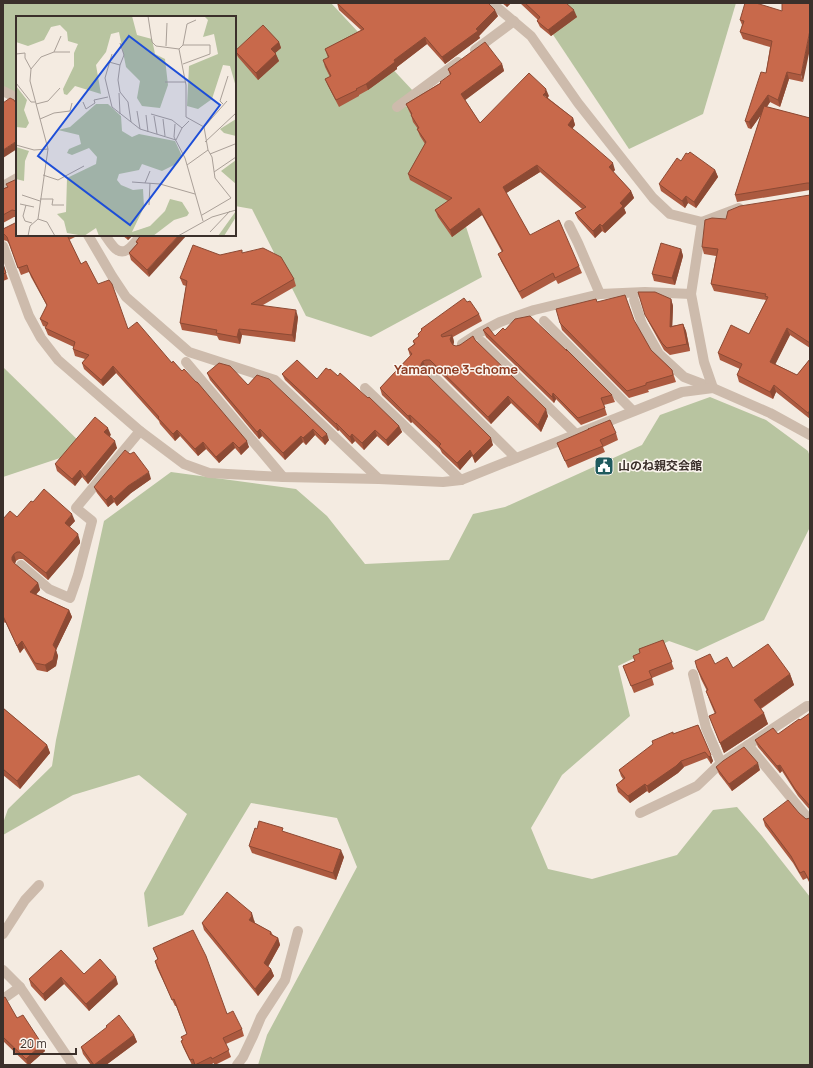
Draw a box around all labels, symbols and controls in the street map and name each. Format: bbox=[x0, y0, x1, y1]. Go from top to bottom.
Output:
inset map bbox=[16, 16, 236, 236]
district label: Yamanone 3-chome bbox=[394, 360, 518, 378]
public building icon: 山のね親交会館 bbox=[593, 455, 615, 477]
place label: 山のね親交会館 bbox=[618, 457, 702, 474]
scale bar bbox=[14, 1030, 76, 1056]
text: 20 m bbox=[20, 1035, 47, 1052]

